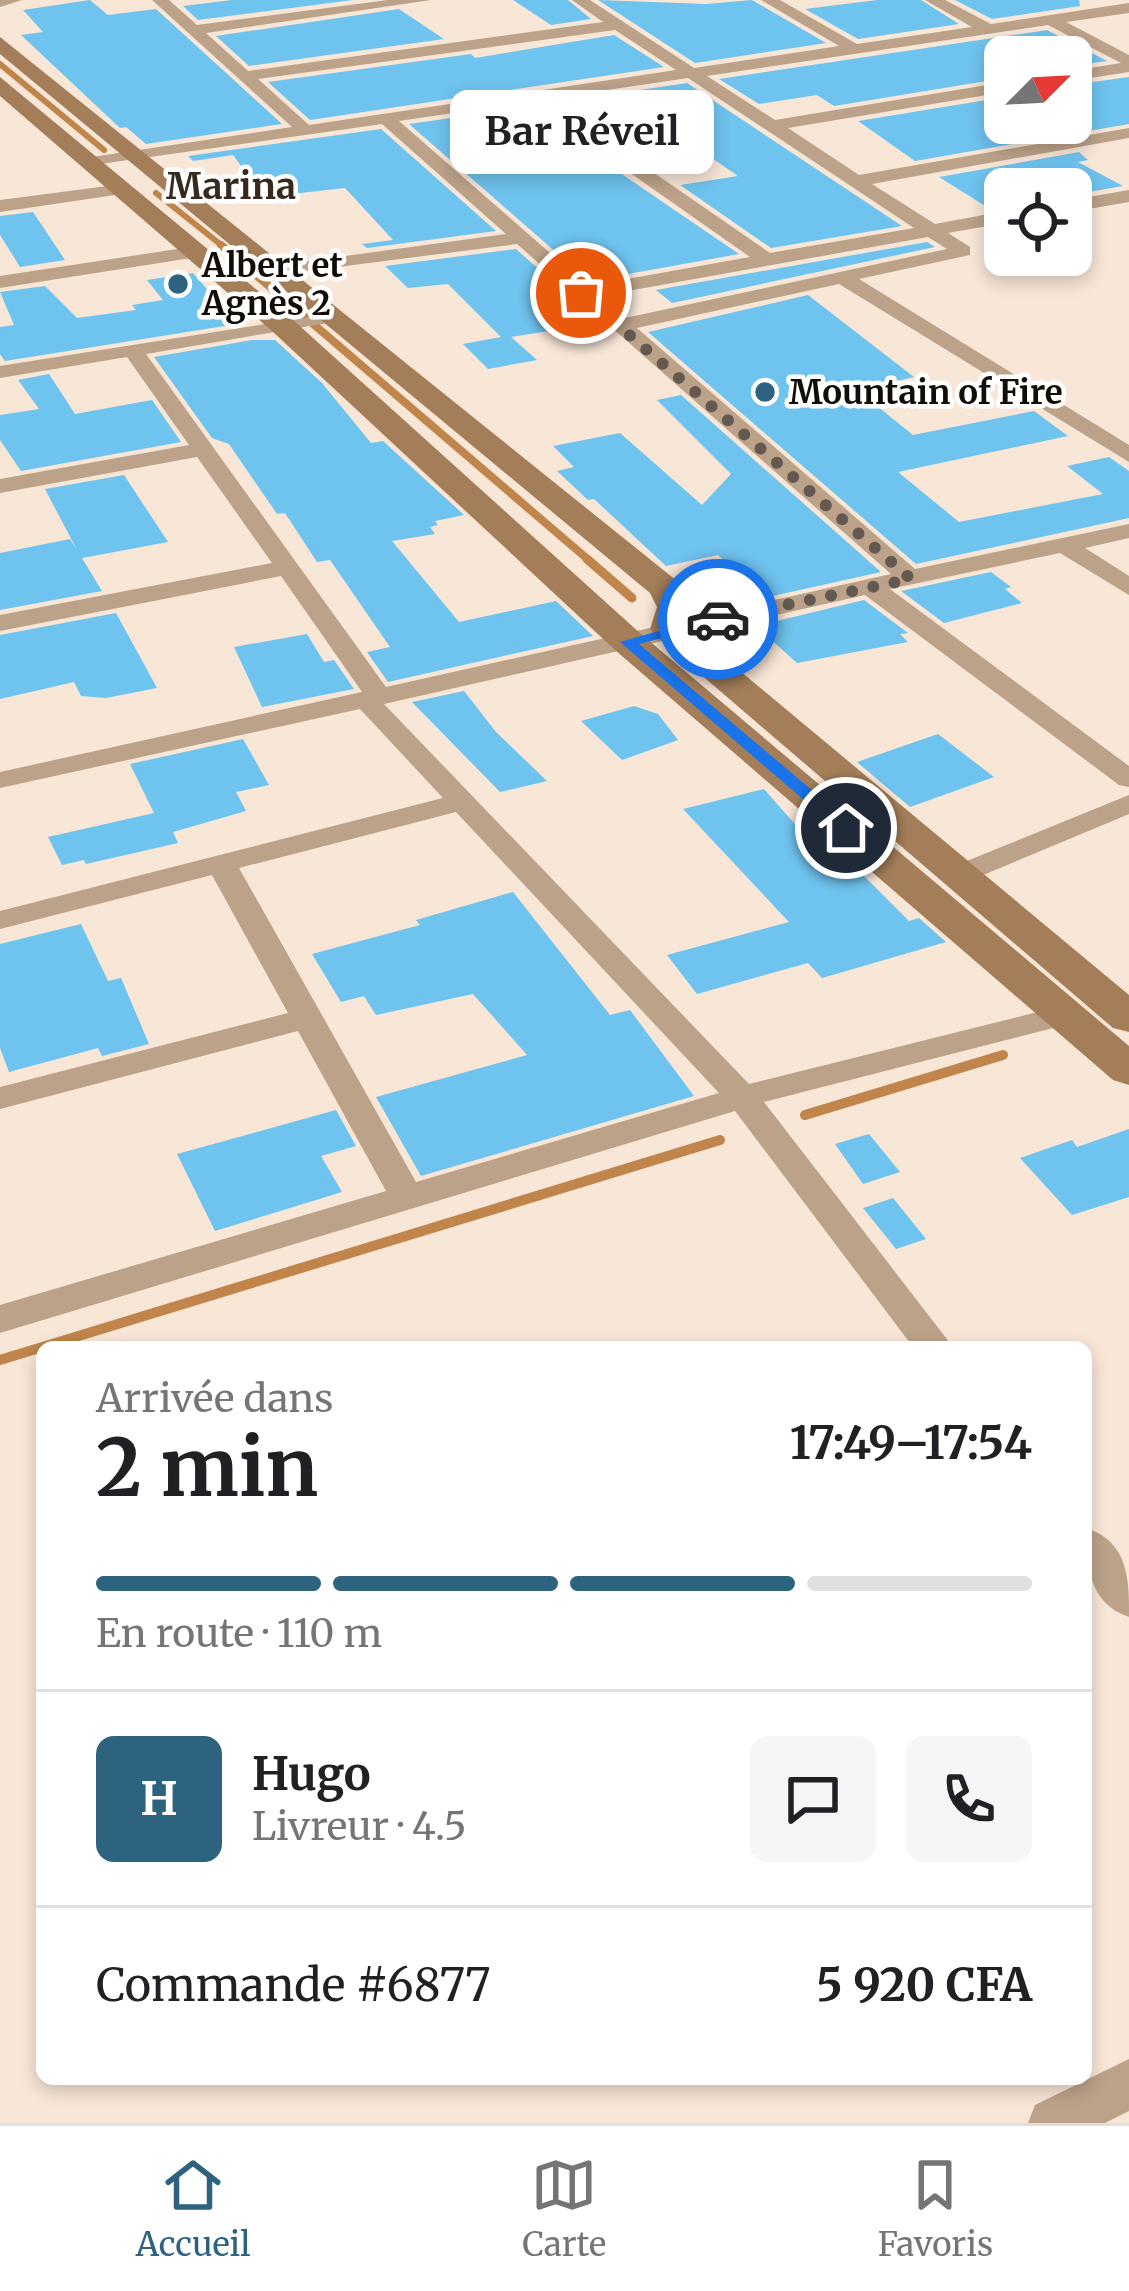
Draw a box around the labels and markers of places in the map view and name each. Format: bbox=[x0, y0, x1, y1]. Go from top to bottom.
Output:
callout: Bar Réveil bbox=[449, 89, 713, 173]
pin bbox=[530, 242, 632, 344]
place label: Albert et Agnès 2 bbox=[201, 245, 343, 324]
marker: Albert et Agnès 2 bbox=[165, 271, 191, 297]
place label: Mountain of Fire bbox=[789, 372, 1063, 413]
marker: Mountain of Fire bbox=[752, 379, 778, 405]
pin bbox=[795, 777, 897, 879]

